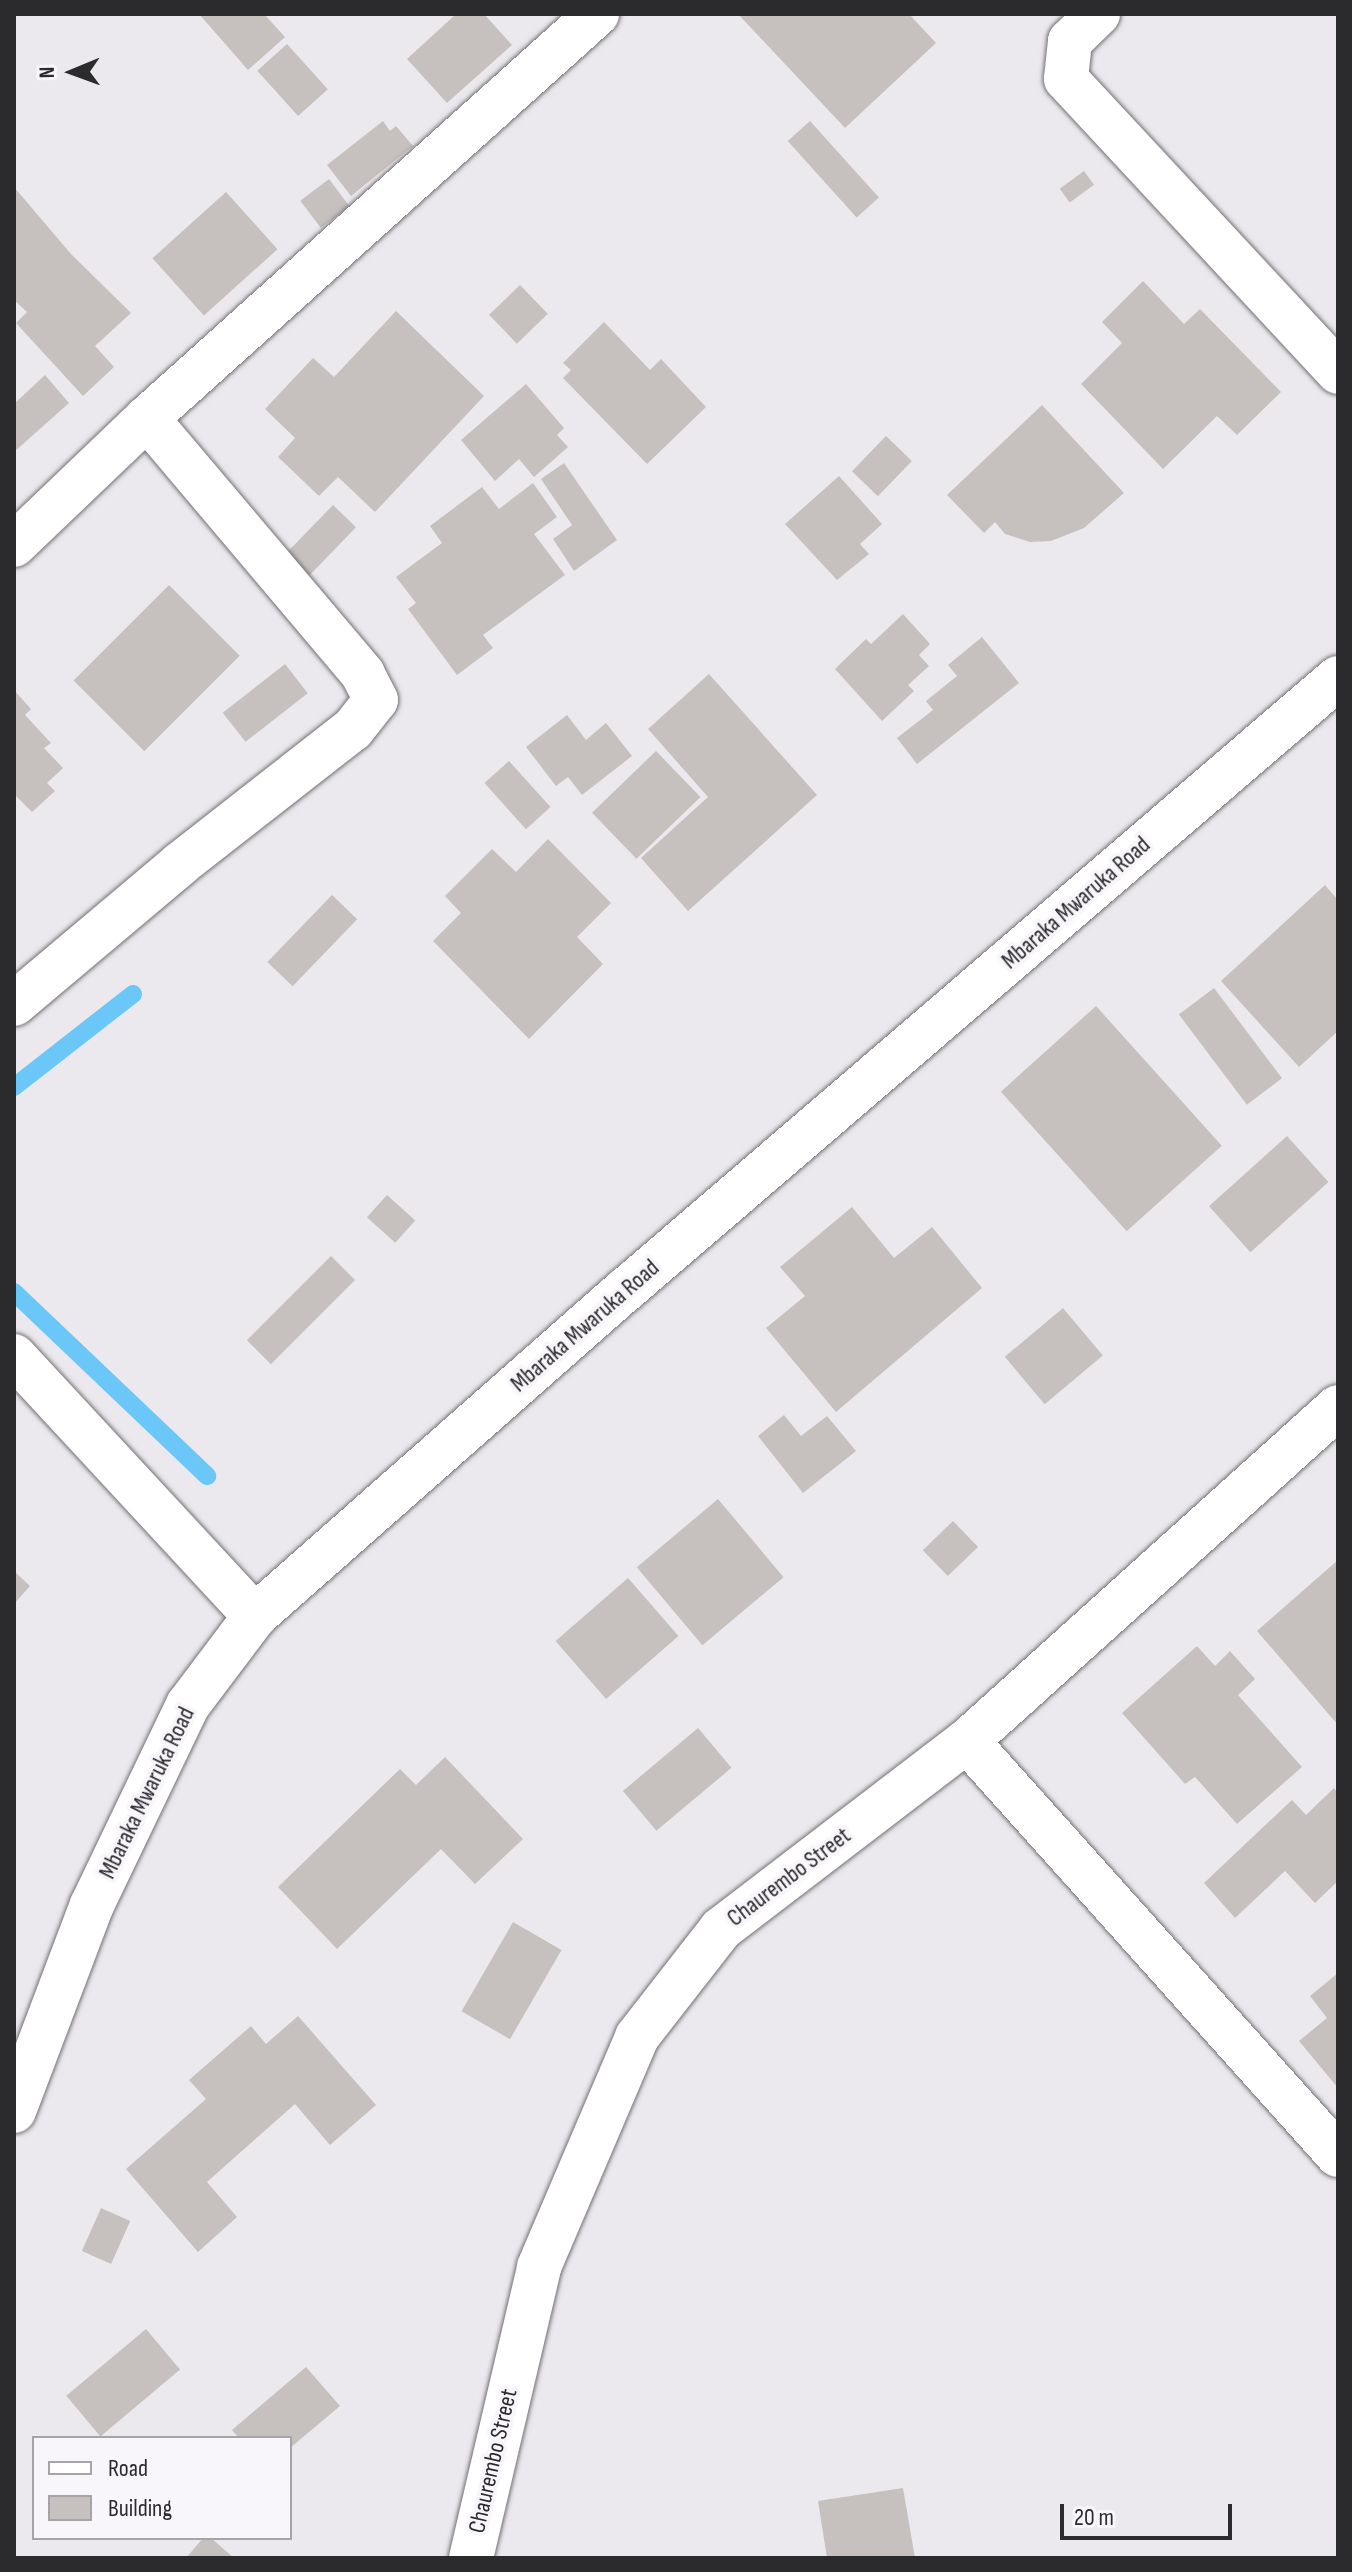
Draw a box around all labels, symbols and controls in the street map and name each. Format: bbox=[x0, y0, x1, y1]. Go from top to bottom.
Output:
north arrow bbox=[32, 32, 112, 112]
text: N bbox=[34, 66, 61, 79]
street label: Mbaraka Mwaruka Road bbox=[996, 831, 1156, 975]
street label: Mbaraka Mwaruka Road bbox=[505, 1254, 665, 1398]
street label: Mbaraka Mwaruka Road bbox=[93, 1703, 201, 1883]
street label: Chaurembo Street bbox=[722, 1821, 856, 1933]
street label: Chaurembo Street bbox=[462, 2386, 524, 2536]
legend bbox=[32, 2436, 292, 2540]
text: Road bbox=[108, 2454, 148, 2483]
scale bar bbox=[1064, 2488, 1236, 2538]
text: Building bbox=[108, 2494, 172, 2523]
text: 20 m bbox=[1074, 2503, 1114, 2532]

